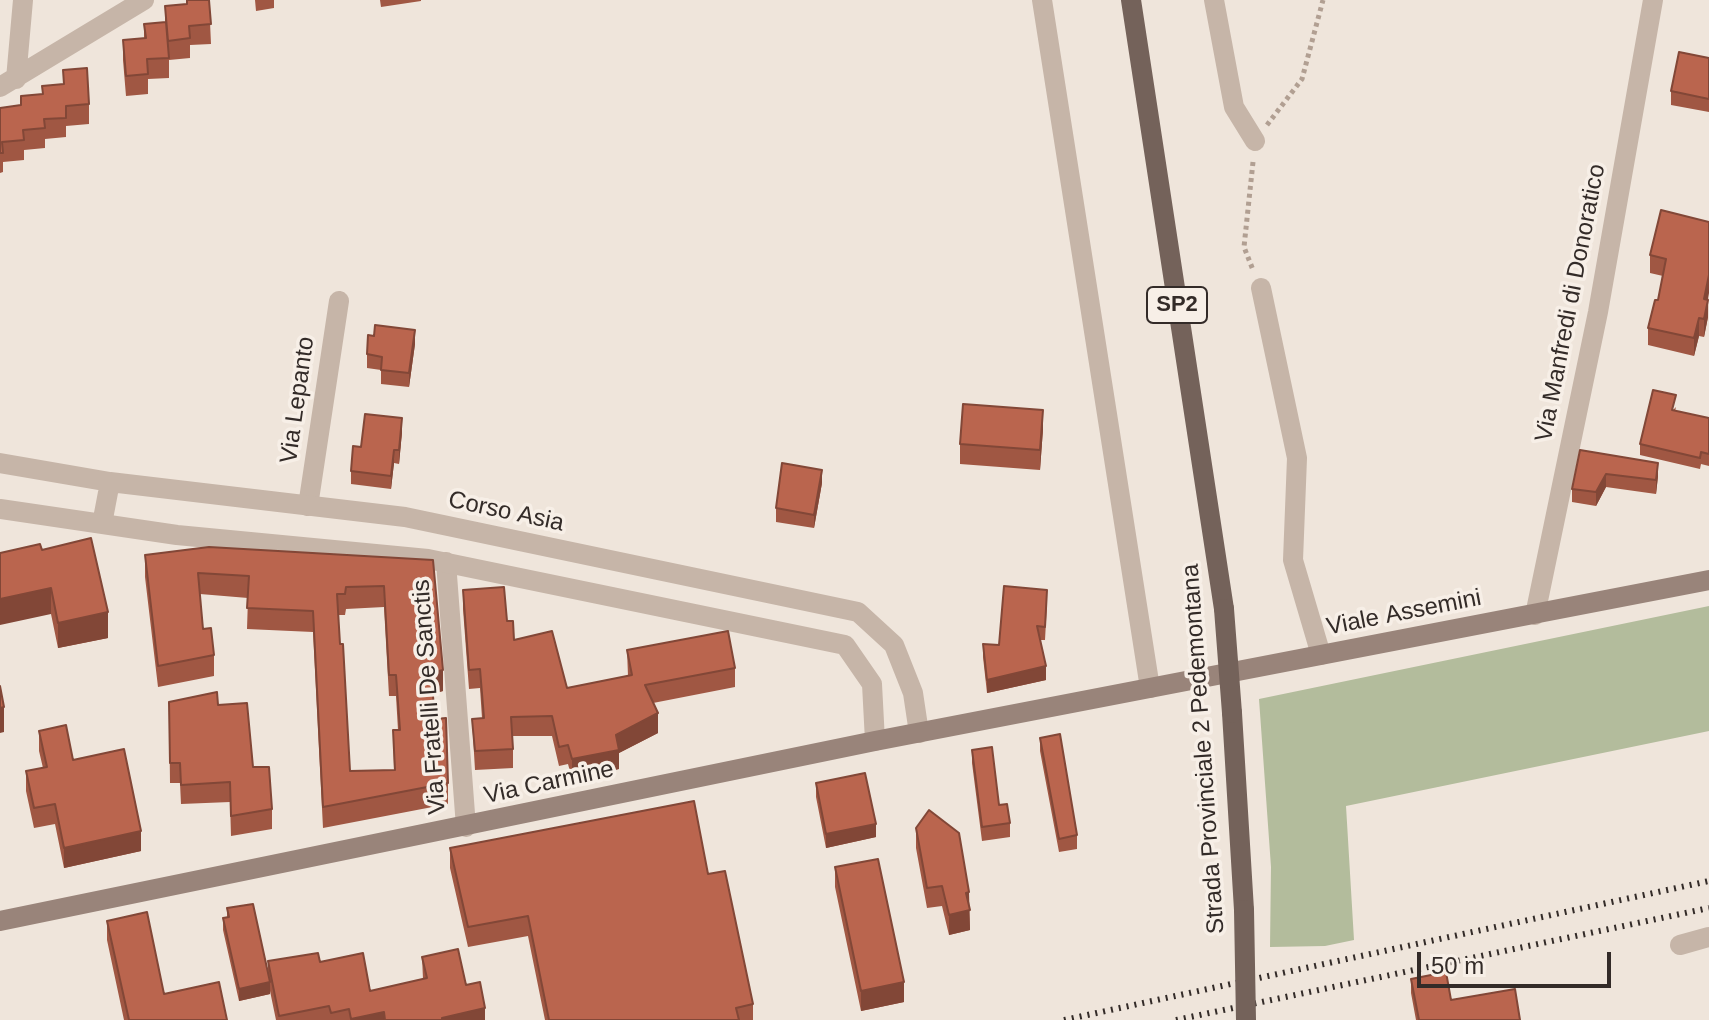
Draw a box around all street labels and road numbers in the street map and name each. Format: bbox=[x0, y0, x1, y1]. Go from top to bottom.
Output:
street label: Via Manfredi di Donoratico bbox=[1530, 162, 1612, 444]
road number: SP2 bbox=[1147, 287, 1207, 323]
street label: Via Lepanto bbox=[275, 335, 321, 465]
street label: Corso Asia bbox=[446, 486, 566, 538]
street label: Strada Provinciale 2 Pedemontana bbox=[1177, 563, 1231, 935]
street label: Via Fratelli De Sanctis bbox=[407, 578, 453, 816]
street label: Viale Assemini bbox=[1324, 584, 1484, 642]
street label: Via Carmine bbox=[482, 755, 616, 811]

